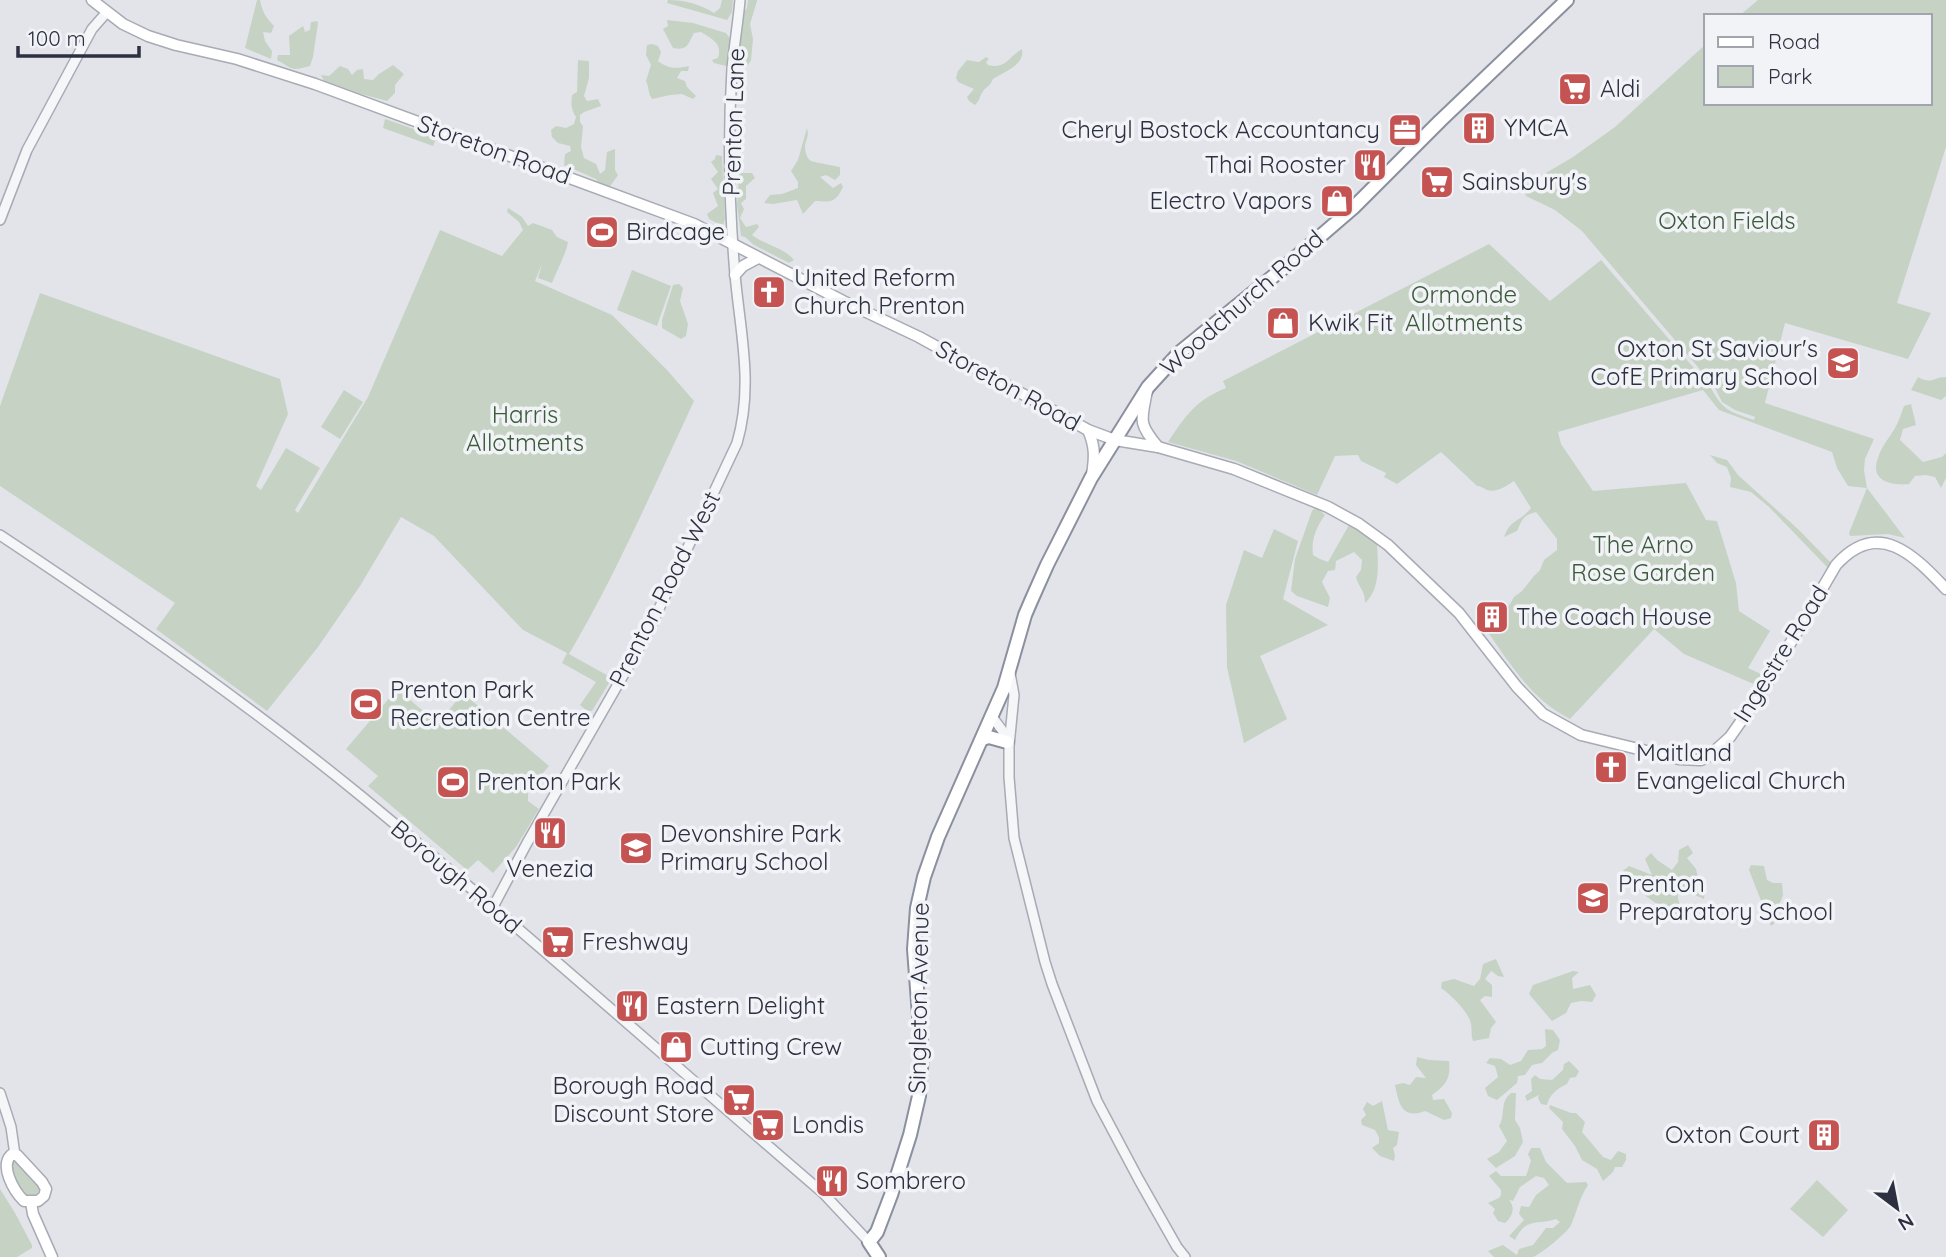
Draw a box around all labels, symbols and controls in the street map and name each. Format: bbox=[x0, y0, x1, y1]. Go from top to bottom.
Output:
scale bar bbox=[18, 14, 138, 58]
legend bbox=[1704, 14, 1932, 105]
text: 100 m bbox=[28, 25, 86, 51]
text: Road bbox=[1768, 28, 1820, 54]
street label: Prenton Lane bbox=[715, 47, 751, 197]
text: Park bbox=[1768, 63, 1812, 89]
supermarket icon: Aldi bbox=[1556, 70, 1594, 108]
place label: Aldi bbox=[1600, 73, 1641, 103]
street label: Storeton Road bbox=[414, 107, 575, 191]
building icon: YMCA bbox=[1460, 109, 1498, 147]
office icon: Cheryl Bostock Accountancy bbox=[1386, 111, 1424, 149]
place label: YMCA bbox=[1504, 112, 1568, 142]
place label: Cheryl Bostock Accountancy bbox=[1061, 114, 1380, 144]
restaurant icon: Thai Rooster bbox=[1351, 146, 1389, 184]
place label: Thai Rooster bbox=[1205, 149, 1346, 179]
supermarket icon: Sainsbury's bbox=[1418, 163, 1456, 201]
place label: Sainsbury's bbox=[1462, 166, 1587, 196]
shop icon: Electro Vapors bbox=[1318, 182, 1356, 220]
place label: Electro Vapors bbox=[1149, 185, 1312, 215]
park label: Oxton Fields bbox=[1658, 205, 1796, 235]
sports icon: Birdcage bbox=[583, 213, 621, 251]
place label: Birdcage bbox=[626, 216, 725, 246]
street label: Woodchurch Road bbox=[1153, 223, 1329, 381]
place label: United Reform Church Prenton bbox=[794, 262, 965, 320]
church icon: United Reform Church Prenton bbox=[750, 273, 788, 311]
park label: Ormonde Allotments bbox=[1405, 279, 1523, 337]
shop icon: Kwik Fit bbox=[1264, 304, 1302, 342]
place label: Kwik Fit bbox=[1308, 307, 1393, 337]
street label: Storeton Road bbox=[931, 333, 1086, 437]
place label: Oxton St Saviour's CofE Primary School bbox=[1590, 333, 1818, 391]
school or university icon: Oxton St Saviour's CofE Primary School bbox=[1824, 344, 1862, 382]
park label: Harris Allotments bbox=[466, 399, 584, 457]
street label: Prenton Road West bbox=[602, 486, 726, 691]
park label: The Arno Rose Garden bbox=[1571, 529, 1715, 587]
street label: Ingestre Road bbox=[1726, 579, 1834, 727]
building icon: The Coach House bbox=[1473, 598, 1511, 636]
place label: The Coach House bbox=[1516, 601, 1712, 631]
place label: Prenton Park Recreation Centre bbox=[390, 674, 591, 732]
sports icon: Prenton Park Recreation Centre bbox=[347, 685, 385, 723]
place label: Maitland Evangelical Church bbox=[1636, 737, 1846, 795]
church icon: Maitland Evangelical Church bbox=[1592, 748, 1630, 786]
sports icon: Prenton Park bbox=[434, 763, 472, 801]
place label: Prenton Park bbox=[477, 766, 621, 796]
street label: Borough Road bbox=[385, 813, 528, 940]
restaurant icon: Venezia bbox=[531, 814, 569, 852]
place label: Devonshire Park Primary School bbox=[660, 818, 842, 876]
school or university icon: Devonshire Park Primary School bbox=[617, 829, 655, 867]
place label: Venezia bbox=[506, 853, 594, 883]
place label: Prenton Preparatory School bbox=[1618, 868, 1833, 926]
school or university icon: Prenton Preparatory School bbox=[1574, 879, 1612, 917]
street label: Singleton Avenue bbox=[901, 902, 935, 1094]
supermarket icon: Freshway bbox=[539, 923, 577, 961]
place label: Freshway bbox=[582, 926, 689, 956]
restaurant icon: Eastern Delight bbox=[613, 987, 651, 1025]
place label: Eastern Delight bbox=[656, 990, 825, 1020]
shop icon: Cutting Crew bbox=[657, 1028, 695, 1066]
place label: Cutting Crew bbox=[700, 1031, 842, 1061]
place label: Borough Road Discount Store bbox=[553, 1070, 714, 1128]
supermarket icon: Borough Road Discount Store bbox=[720, 1081, 758, 1119]
supermarket icon: Londis bbox=[749, 1106, 787, 1144]
place label: Londis bbox=[792, 1109, 864, 1139]
building icon: Oxton Court bbox=[1805, 1116, 1843, 1154]
place label: Oxton Court bbox=[1665, 1119, 1800, 1149]
restaurant icon: Sombrero bbox=[813, 1162, 851, 1200]
place label: Sombrero bbox=[856, 1165, 966, 1195]
north arrow bbox=[1862, 1173, 1932, 1243]
text: N bbox=[1894, 1209, 1918, 1236]

